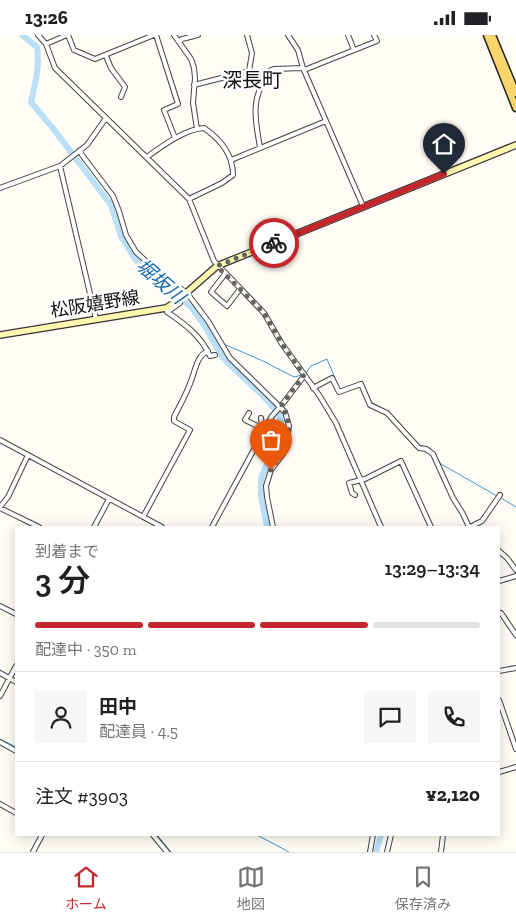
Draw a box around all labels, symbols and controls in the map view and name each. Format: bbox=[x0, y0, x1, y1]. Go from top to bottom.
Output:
text: 13:26 bbox=[25, 6, 68, 29]
district label: 深長町 bbox=[222, 68, 282, 92]
pin bbox=[423, 123, 465, 174]
icon: home bbox=[430, 130, 458, 158]
courier bbox=[249, 218, 299, 268]
icon: bike bbox=[260, 229, 288, 257]
water label: 堀坂川 bbox=[132, 254, 191, 310]
street label: 松阪嬉野線 bbox=[49, 286, 141, 322]
pin bbox=[250, 419, 292, 470]
icon: bag bbox=[257, 426, 285, 454]
text: 到着まで bbox=[35, 542, 99, 561]
text: 13:29–13:34 bbox=[384, 557, 480, 580]
text: 3 分 bbox=[35, 562, 90, 600]
text: 配達中 · 350 m bbox=[35, 640, 136, 659]
button: person bbox=[35, 691, 87, 743]
button: chat bbox=[364, 691, 416, 743]
button: phone bbox=[428, 691, 480, 743]
text: 田中 bbox=[99, 695, 137, 718]
text: 配達員 · 4.5 bbox=[99, 722, 178, 741]
text: ¥2,120 bbox=[425, 783, 480, 806]
text: 注文 #3903 bbox=[35, 785, 128, 808]
tab: ホーム bbox=[65, 863, 107, 913]
tab: 地図 bbox=[237, 863, 265, 913]
tab: 保存済み bbox=[395, 863, 451, 913]

